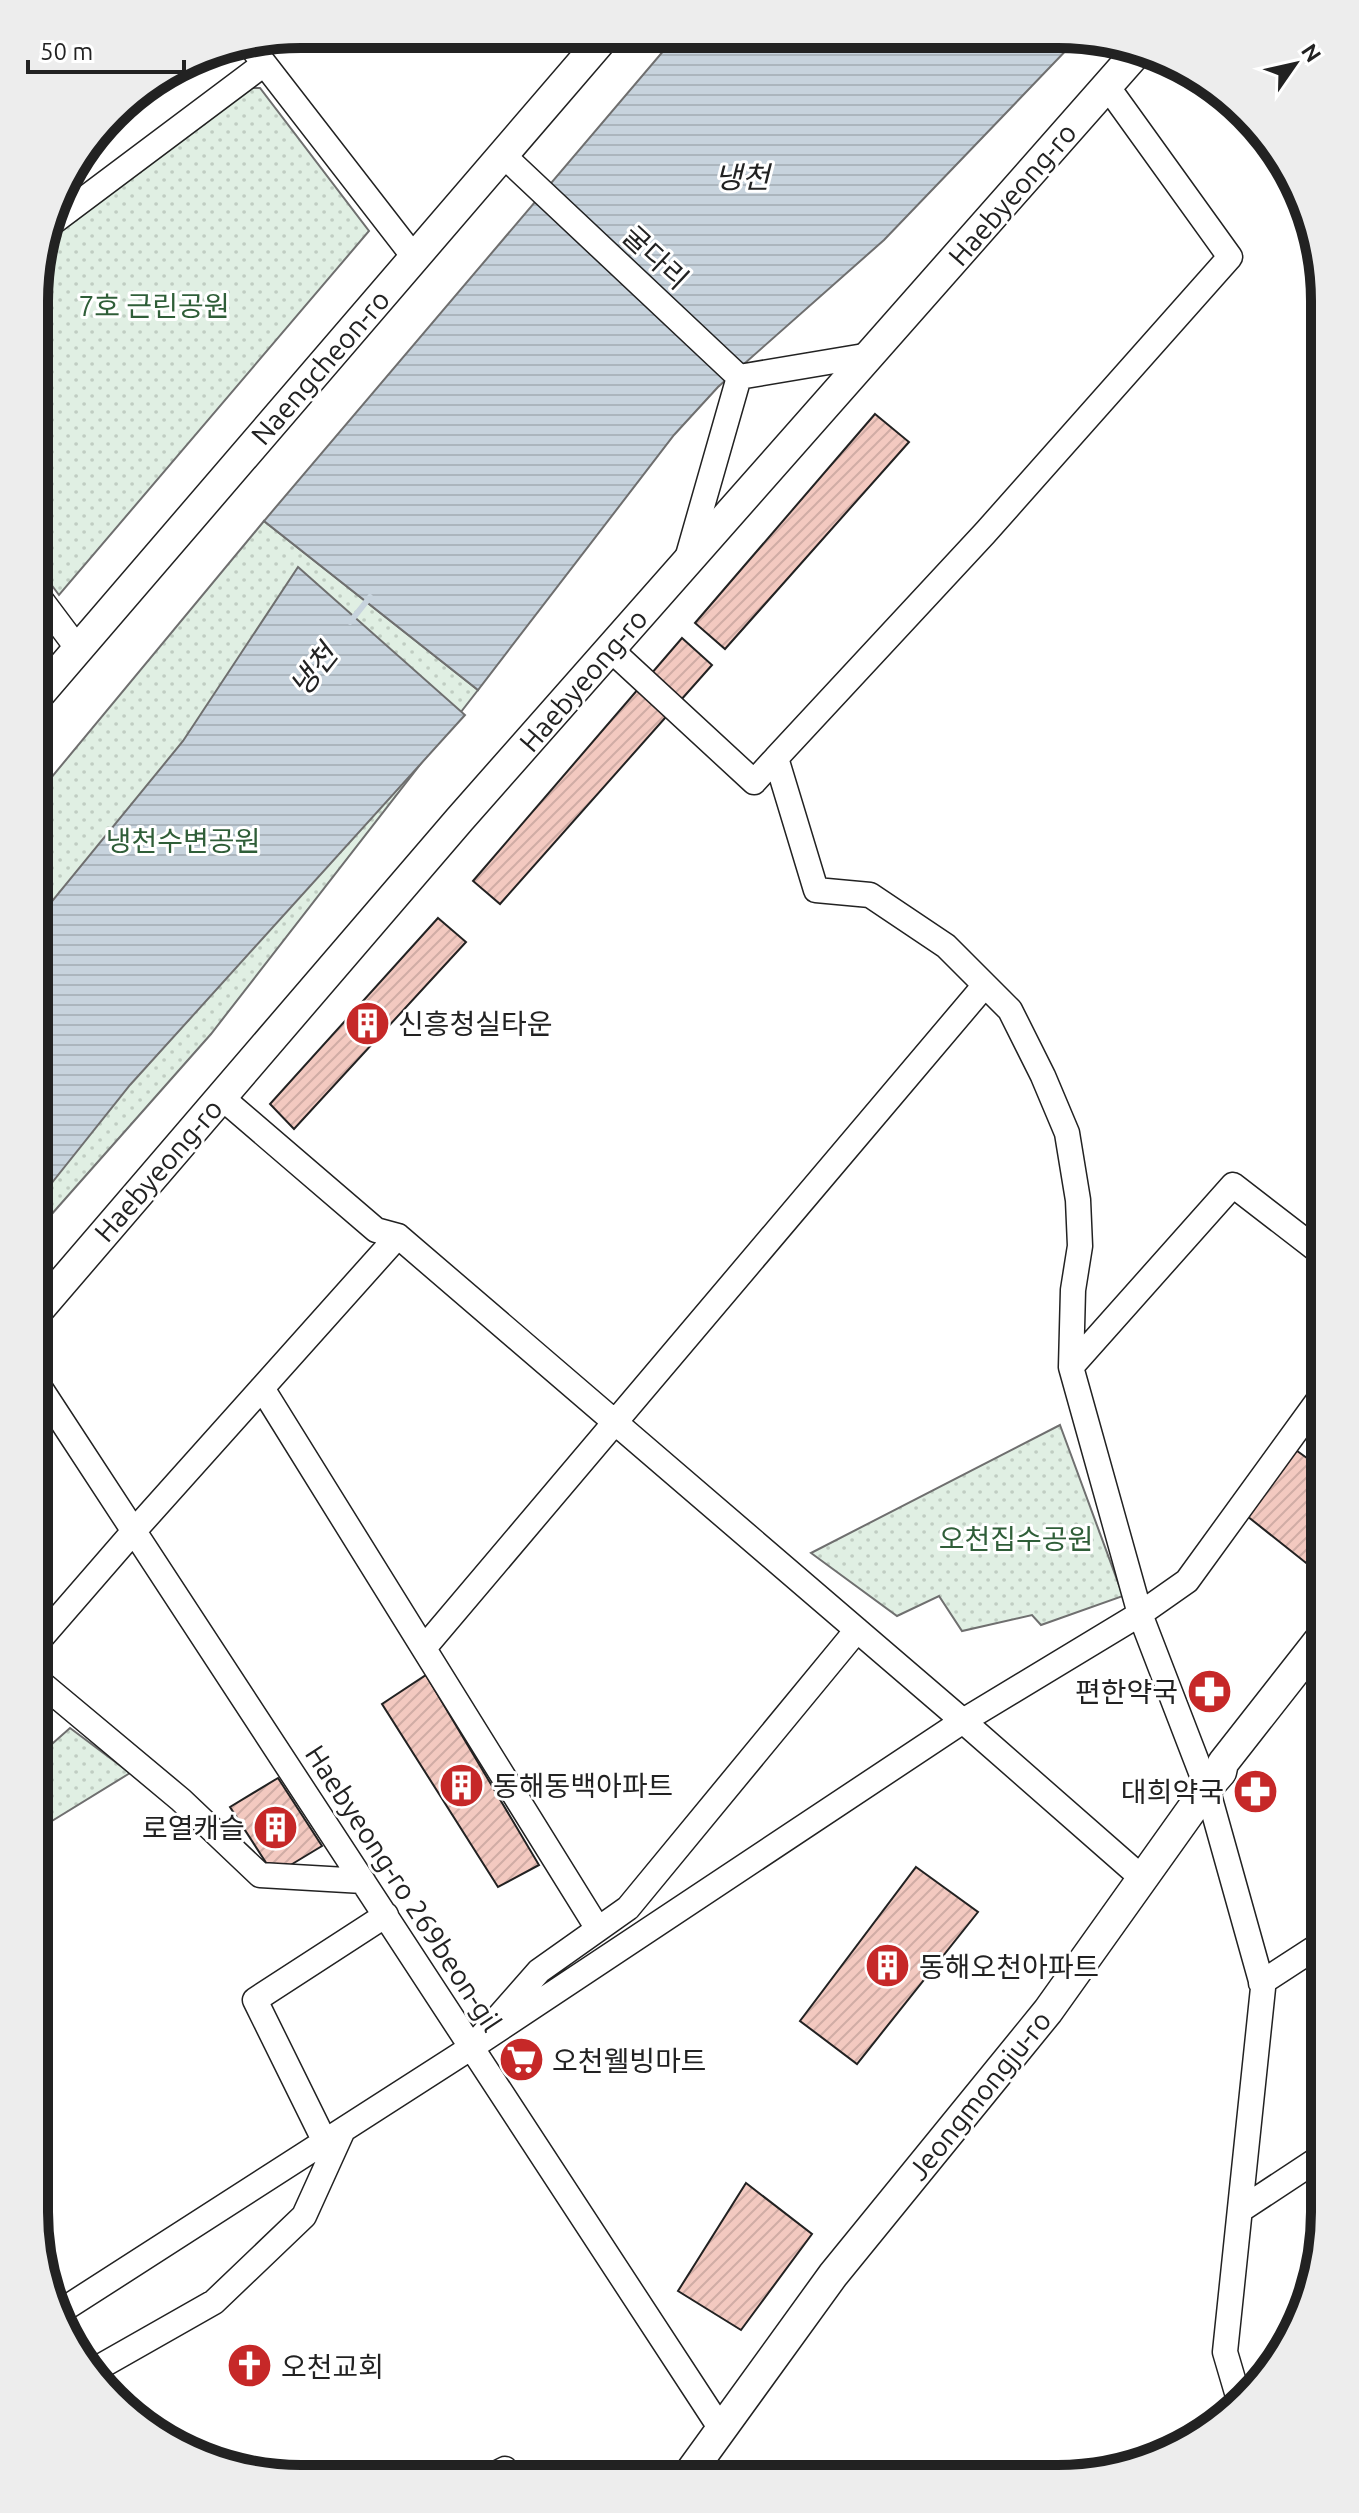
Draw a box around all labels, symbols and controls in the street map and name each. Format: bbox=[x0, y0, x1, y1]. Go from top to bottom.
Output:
scale bar bbox=[28, 24, 184, 74]
north arrow bbox=[1255, 24, 1335, 104]
text: 50 m bbox=[40, 38, 93, 65]
text: N bbox=[1297, 39, 1327, 66]
street label: Haebyeong-ro bbox=[942, 117, 1082, 271]
water label: 냉천 bbox=[714, 160, 773, 194]
street label: 굴다리 bbox=[617, 219, 695, 295]
street label: Naengcheon-ro bbox=[245, 284, 395, 450]
park label: 7호 근린공원 bbox=[78, 290, 230, 321]
street label: Haebyeong-ro bbox=[513, 603, 653, 757]
water label: 냉천 bbox=[283, 635, 345, 702]
park label: 냉천수변공원 bbox=[106, 825, 260, 856]
building icon: 신흥청실타운 bbox=[343, 999, 391, 1047]
place label: 신흥청실타운 bbox=[398, 1008, 553, 1039]
street label: Haebyeong-ro bbox=[88, 1093, 228, 1247]
park label: 오천집수공원 bbox=[939, 1523, 1093, 1554]
pharmacy icon: 편한약국 bbox=[1185, 1667, 1233, 1715]
place label: 편한약국 bbox=[1075, 1676, 1178, 1707]
street label: Haebyeong-ro 269beon-gil bbox=[300, 1739, 508, 2037]
building icon: 동해동백아파트 bbox=[438, 1761, 486, 1809]
pharmacy icon: 대희약국 bbox=[1231, 1767, 1279, 1815]
place label: 동해동백아파트 bbox=[493, 1770, 673, 1801]
place label: 대희약국 bbox=[1121, 1776, 1224, 1807]
building icon: 로열캐슬 bbox=[252, 1803, 300, 1851]
place label: 로열캐슬 bbox=[142, 1812, 245, 1843]
building icon: 동해오천아파트 bbox=[864, 1942, 912, 1990]
place label: 동해오천아파트 bbox=[919, 1951, 1099, 1982]
street label: Jeongmongju-ro bbox=[901, 2004, 1057, 2186]
supermarket icon: 오천웰빙마트 bbox=[497, 2036, 545, 2084]
place label: 오천웰빙마트 bbox=[552, 2045, 707, 2076]
church icon: 오천교회 bbox=[226, 2342, 274, 2390]
place label: 오천교회 bbox=[281, 2351, 384, 2382]

